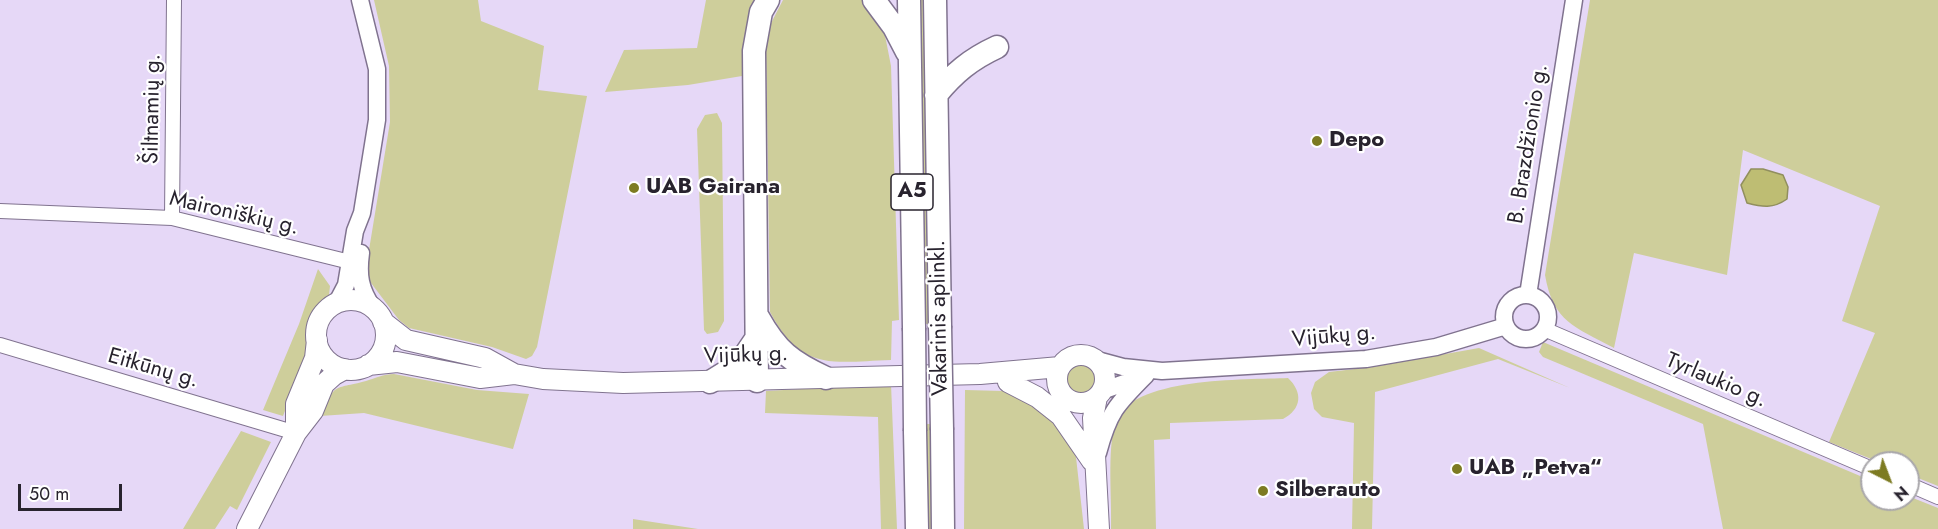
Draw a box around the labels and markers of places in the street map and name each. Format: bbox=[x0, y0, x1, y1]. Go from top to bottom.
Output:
place label: Depo bbox=[1329, 128, 1384, 154]
marker: Depo bbox=[1310, 134, 1324, 148]
place label: UAB Gairana bbox=[646, 175, 780, 201]
marker: UAB Gairana bbox=[627, 181, 641, 195]
place label: UAB „Petva“ bbox=[1469, 456, 1602, 482]
marker: UAB „Petva“ bbox=[1450, 462, 1464, 476]
place label: Silberauto bbox=[1275, 478, 1380, 504]
marker: Silberauto bbox=[1256, 484, 1270, 498]

